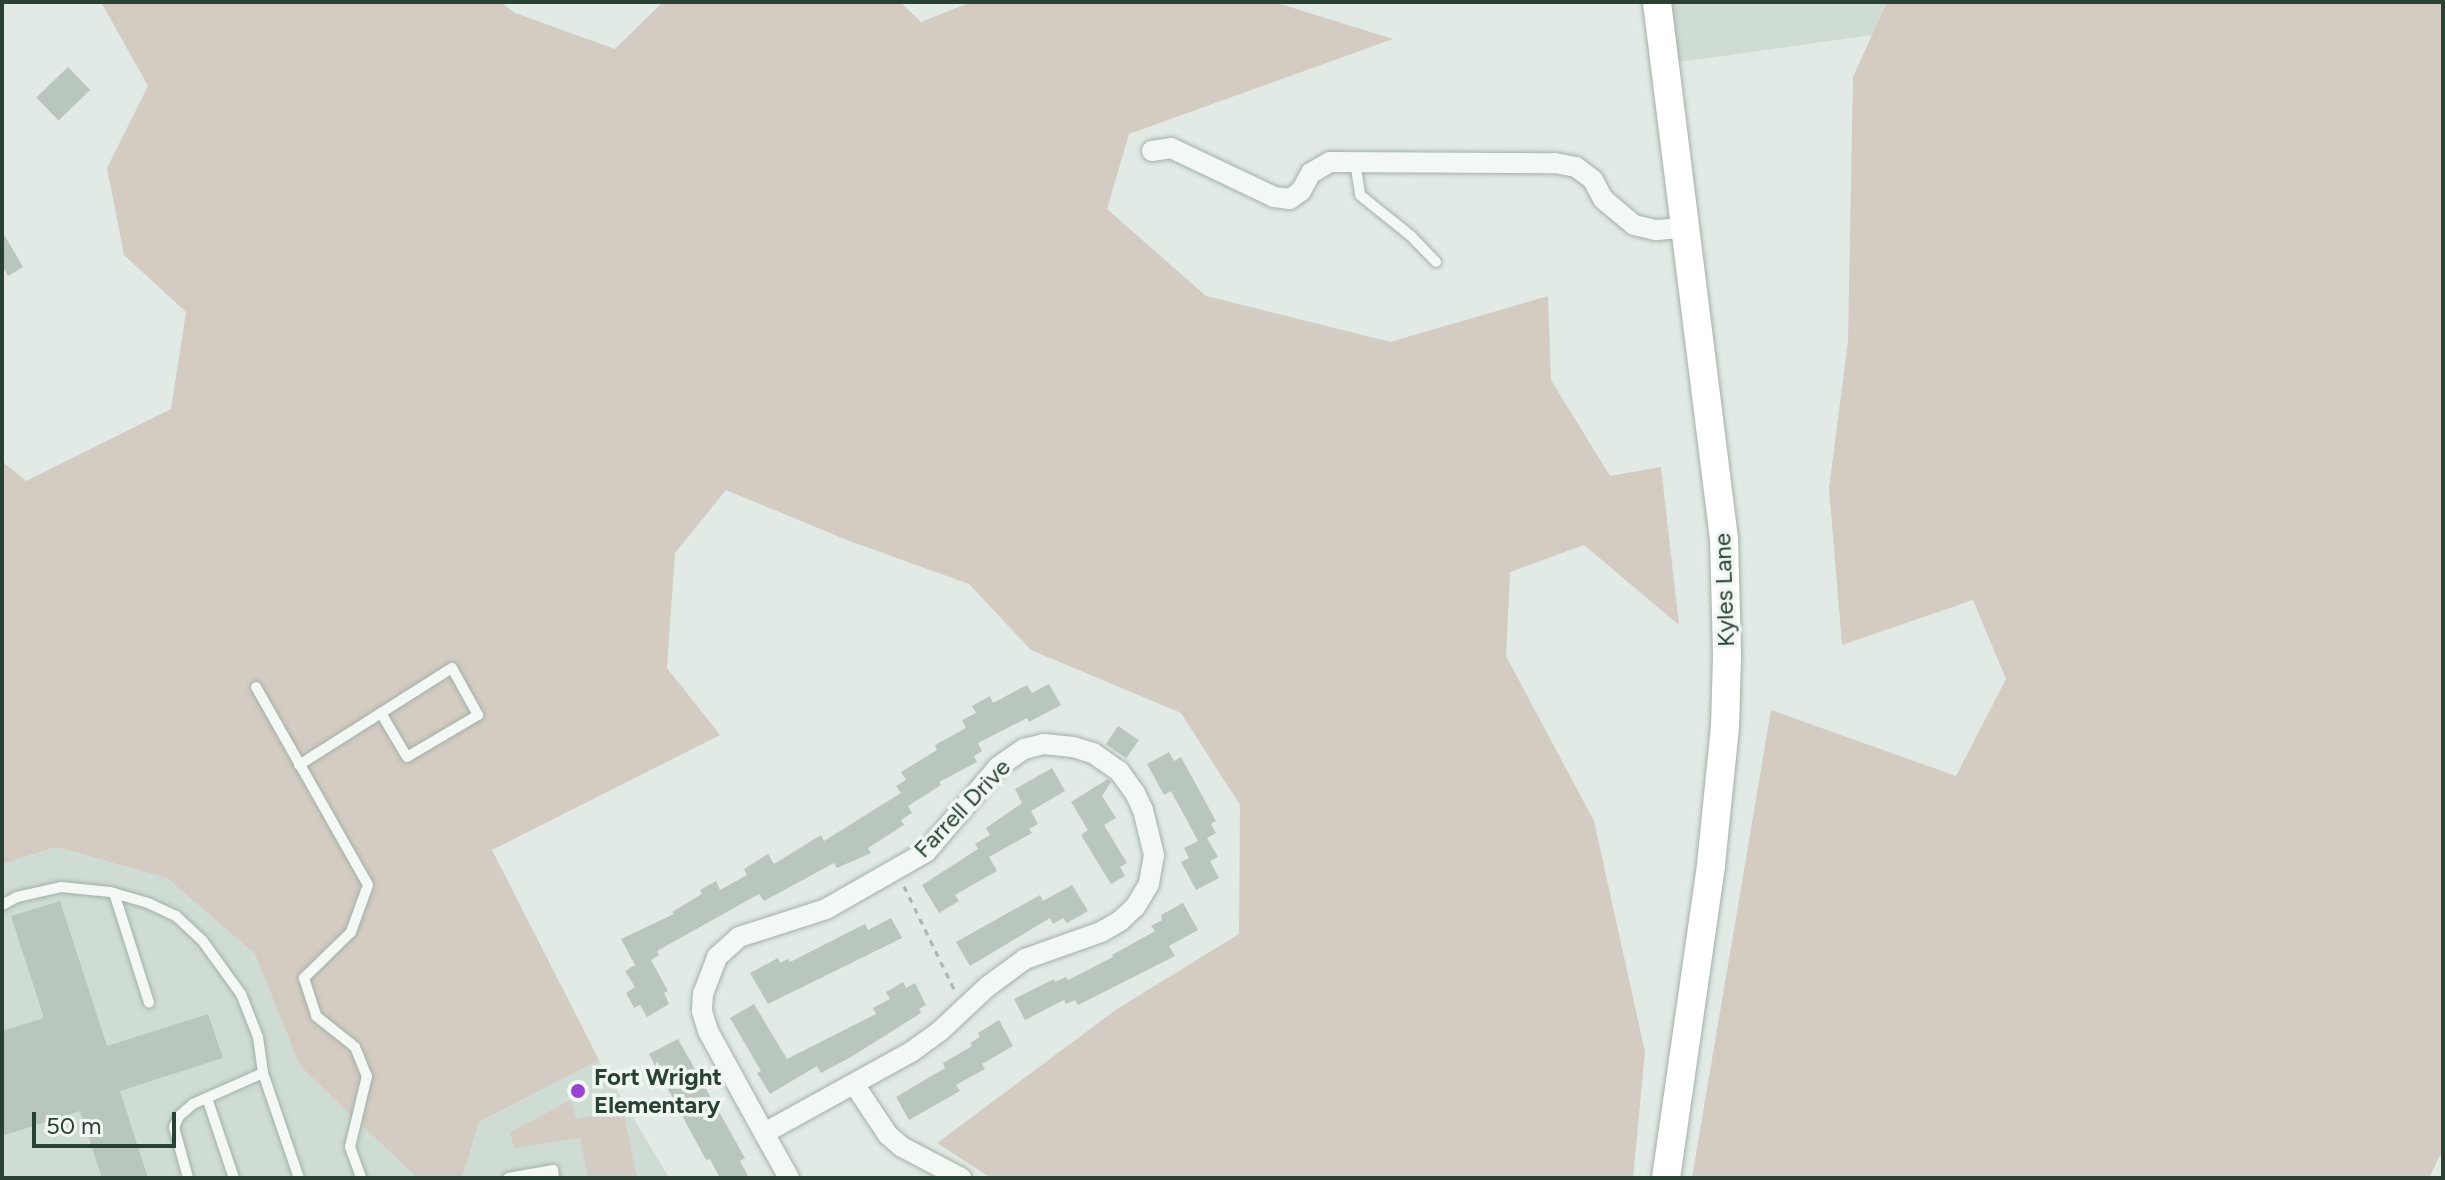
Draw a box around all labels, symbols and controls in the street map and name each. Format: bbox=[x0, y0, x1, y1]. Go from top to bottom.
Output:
street label: Kyles Lane bbox=[1708, 533, 1740, 647]
street label: Farrell Drive bbox=[908, 753, 1016, 863]
place label: Fort Wright Elementary bbox=[594, 1063, 722, 1119]
marker: Fort Wright Elementary bbox=[569, 1082, 587, 1100]
scale bar bbox=[36, 1096, 180, 1146]
text: 50 m bbox=[46, 1111, 102, 1140]

